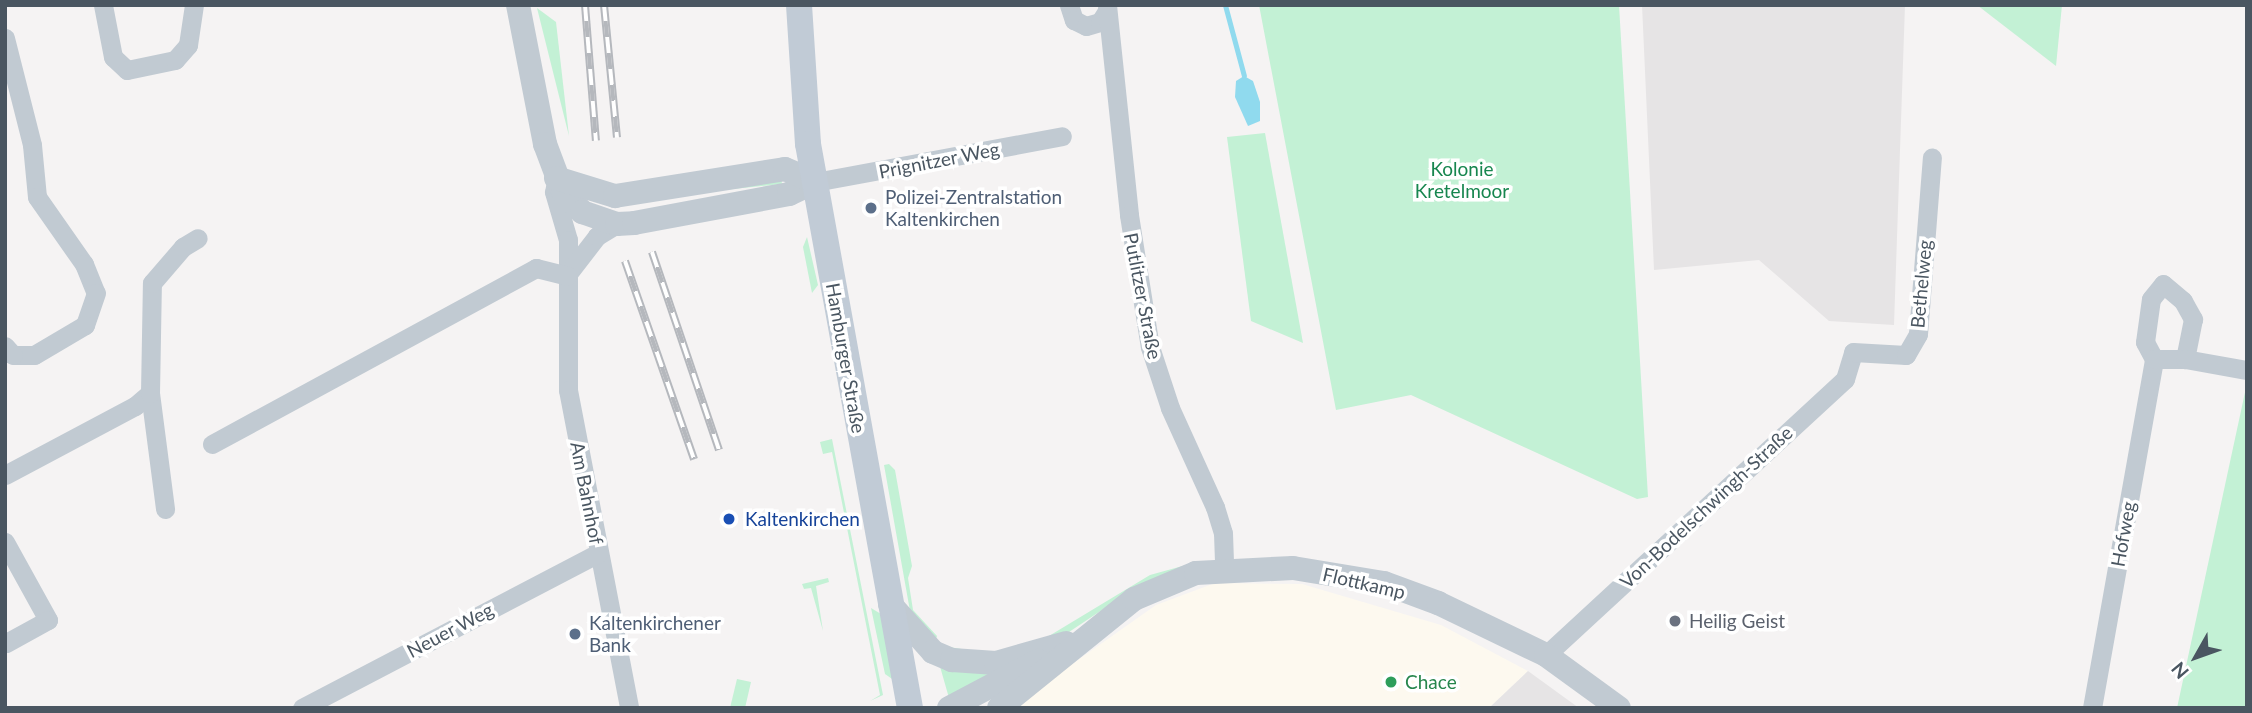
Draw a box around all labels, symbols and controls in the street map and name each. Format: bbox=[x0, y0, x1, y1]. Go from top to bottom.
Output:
street label: Prignitzer Weg bbox=[876, 137, 1002, 183]
park label: Kolonie Kretelmoor bbox=[1415, 158, 1509, 202]
place label: Polizei-Zentralstation Kaltenkirchen bbox=[885, 186, 1062, 230]
marker: Polizei-Zentralstation Kaltenkirchen bbox=[863, 200, 879, 216]
street label: Putlitzer Straße bbox=[1120, 231, 1166, 361]
street label: Bethelweg bbox=[1906, 239, 1936, 329]
street label: Hamburger Straße bbox=[822, 281, 870, 435]
street label: Von-Bodelschwingh-Straße bbox=[1615, 421, 1797, 593]
street label: Am Bahnhof bbox=[566, 440, 608, 546]
street label: Hofweg bbox=[2106, 499, 2140, 569]
place label: Kaltenkirchen bbox=[745, 508, 860, 530]
marker: Kaltenkirchen bbox=[719, 509, 739, 529]
street label: Flottkamp bbox=[1321, 562, 1407, 604]
street label: Neuer Weg bbox=[403, 598, 497, 662]
place label: Heilig Geist bbox=[1689, 610, 1785, 632]
place label: Kaltenkirchener Bank bbox=[589, 612, 721, 656]
marker: Heilig Geist bbox=[1667, 613, 1683, 629]
north arrow bbox=[2161, 622, 2231, 692]
marker: Kaltenkirchener Bank bbox=[567, 626, 583, 642]
text: N bbox=[2166, 658, 2193, 684]
place label: Chace bbox=[1405, 671, 1457, 693]
marker: Chace bbox=[1383, 674, 1399, 690]

